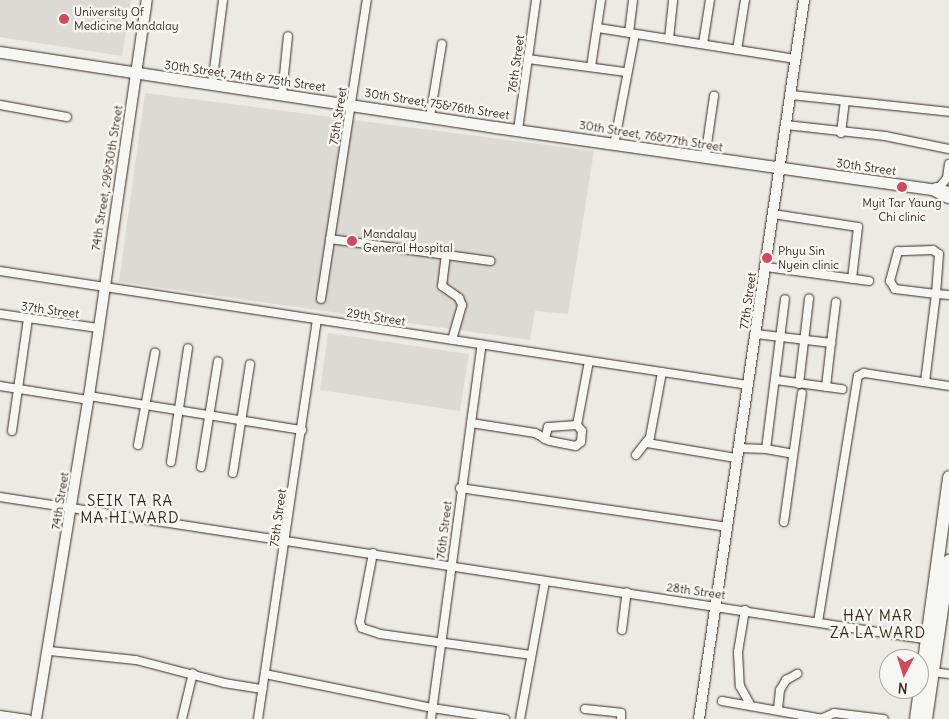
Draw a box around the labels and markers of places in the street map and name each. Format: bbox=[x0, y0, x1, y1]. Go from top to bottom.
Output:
place label: University Of Medicine Mandalay bbox=[74, 5, 179, 33]
marker: University Of Medicine Mandalay bbox=[58, 13, 70, 25]
marker: Myit Tar Yaung Chi clinic bbox=[895, 180, 909, 194]
place label: Myit Tar Yaung Chi clinic bbox=[862, 196, 942, 224]
place label: Mandalay General Hospital bbox=[363, 227, 453, 255]
marker: Mandalay General Hospital bbox=[345, 234, 359, 248]
place label: Phyu Sin Nyein clinic bbox=[778, 244, 839, 272]
marker: Phyu Sin Nyein clinic bbox=[760, 251, 774, 265]

